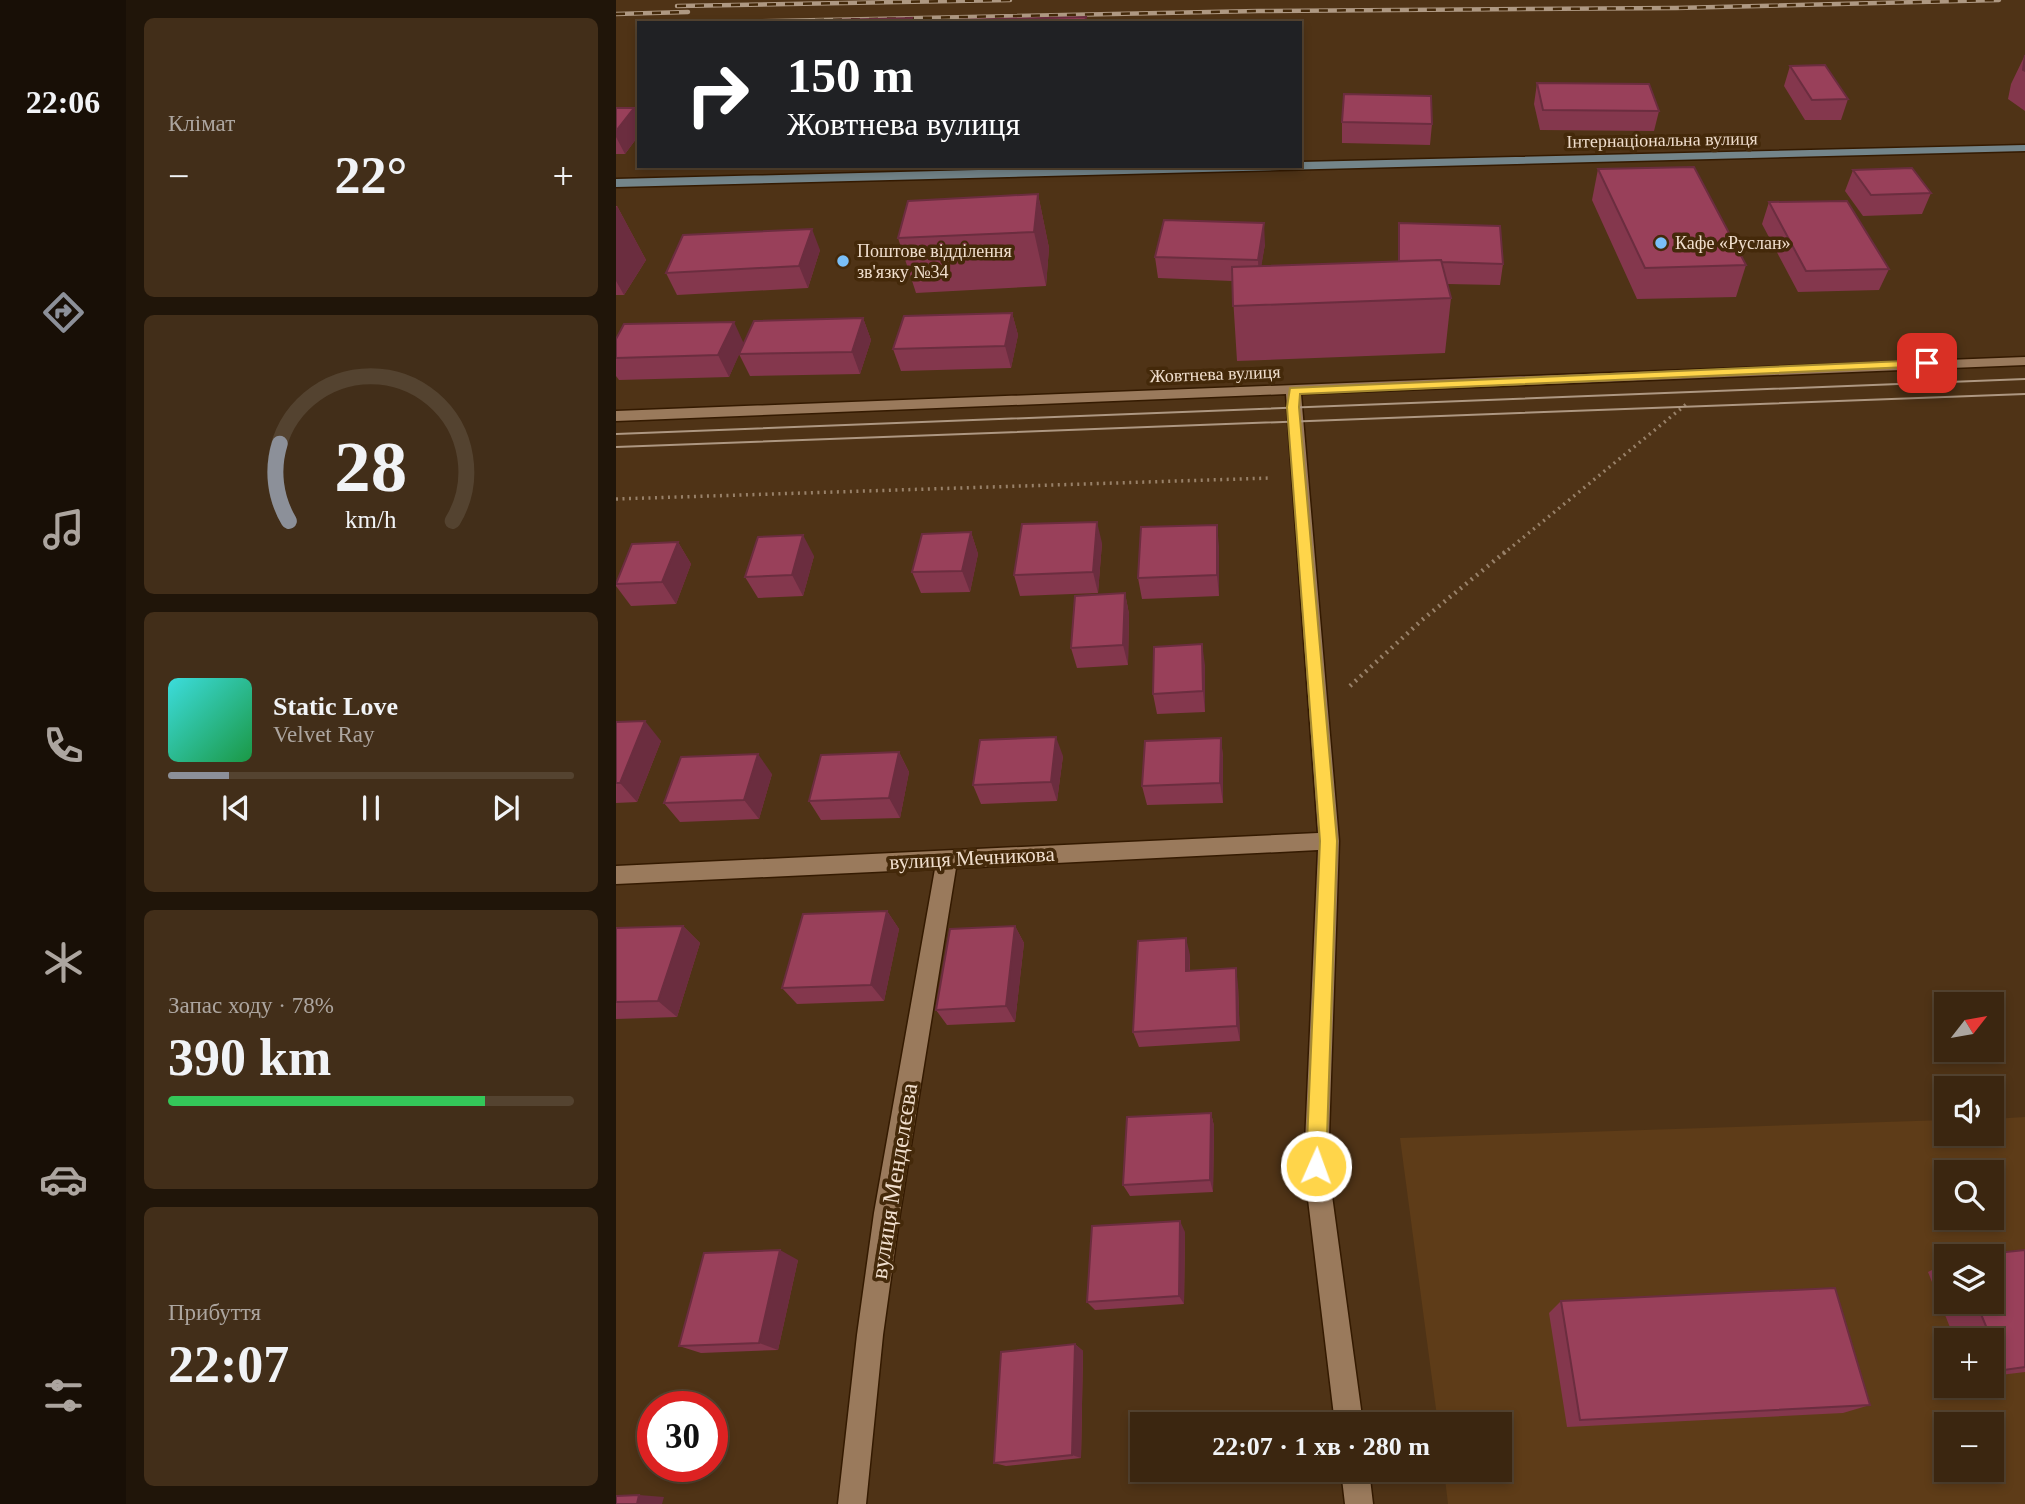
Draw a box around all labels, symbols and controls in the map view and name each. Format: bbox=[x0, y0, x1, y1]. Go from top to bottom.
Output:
text: 150 m bbox=[787, 48, 914, 103]
icon: right bbox=[672, 49, 763, 140]
text: 22:06 bbox=[26, 84, 100, 120]
text: Жовтнева вулиця bbox=[787, 106, 1020, 142]
text: Клімат bbox=[168, 111, 235, 136]
street label: Інтернаціональна вулиця bbox=[1566, 128, 1758, 152]
text: 22° bbox=[335, 147, 407, 204]
text: − bbox=[168, 155, 189, 197]
text: + bbox=[553, 155, 574, 197]
place label: Кафе «Руслан» bbox=[1675, 233, 1791, 253]
marker: Кафе «Руслан» bbox=[1653, 235, 1669, 251]
place label: Поштове відділення зв'язку №34 bbox=[857, 241, 1012, 282]
marker: Поштове відділення зв'язку №34 bbox=[835, 253, 851, 269]
icon: directions bbox=[39, 288, 88, 337]
pin bbox=[1897, 333, 1957, 393]
icon: arrive bbox=[1908, 344, 1946, 382]
street label: Жовтнева вулиця bbox=[1149, 362, 1281, 386]
text: 28 bbox=[335, 426, 407, 507]
icon: music bbox=[39, 505, 88, 554]
text: km/h bbox=[345, 506, 397, 533]
text: Static Love bbox=[273, 692, 398, 721]
icon: phone bbox=[39, 721, 88, 770]
text: Velvet Ray bbox=[273, 722, 375, 747]
icon: previous bbox=[217, 789, 255, 827]
icon: pause bbox=[352, 789, 390, 827]
icon: next bbox=[487, 789, 525, 827]
street label: вулиця Мечникова bbox=[889, 842, 1056, 874]
icon: climate bbox=[39, 938, 88, 987]
north arrow bbox=[1934, 992, 2004, 1062]
map controls bbox=[1934, 992, 2004, 1482]
text: Запас ходу · 78% bbox=[168, 993, 334, 1018]
text: 390 km bbox=[168, 1029, 331, 1086]
button: sound bbox=[1934, 1076, 2004, 1146]
street label: вулиця Менделєєва bbox=[866, 1081, 922, 1281]
position arrow bbox=[1279, 1129, 1353, 1203]
icon: car bbox=[39, 1155, 88, 1204]
button: search bbox=[1934, 1160, 2004, 1230]
button: layers bbox=[1934, 1244, 2004, 1314]
text: Прибуття bbox=[168, 1300, 261, 1325]
button: + bbox=[1934, 1328, 2004, 1398]
text: 22:07 bbox=[168, 1336, 289, 1393]
icon: filters bbox=[39, 1371, 88, 1420]
speed limit sign: 30 bbox=[637, 1391, 728, 1482]
button: − bbox=[1934, 1412, 2004, 1482]
text: 22:07 · 1 хв · 280 m bbox=[1212, 1432, 1430, 1461]

